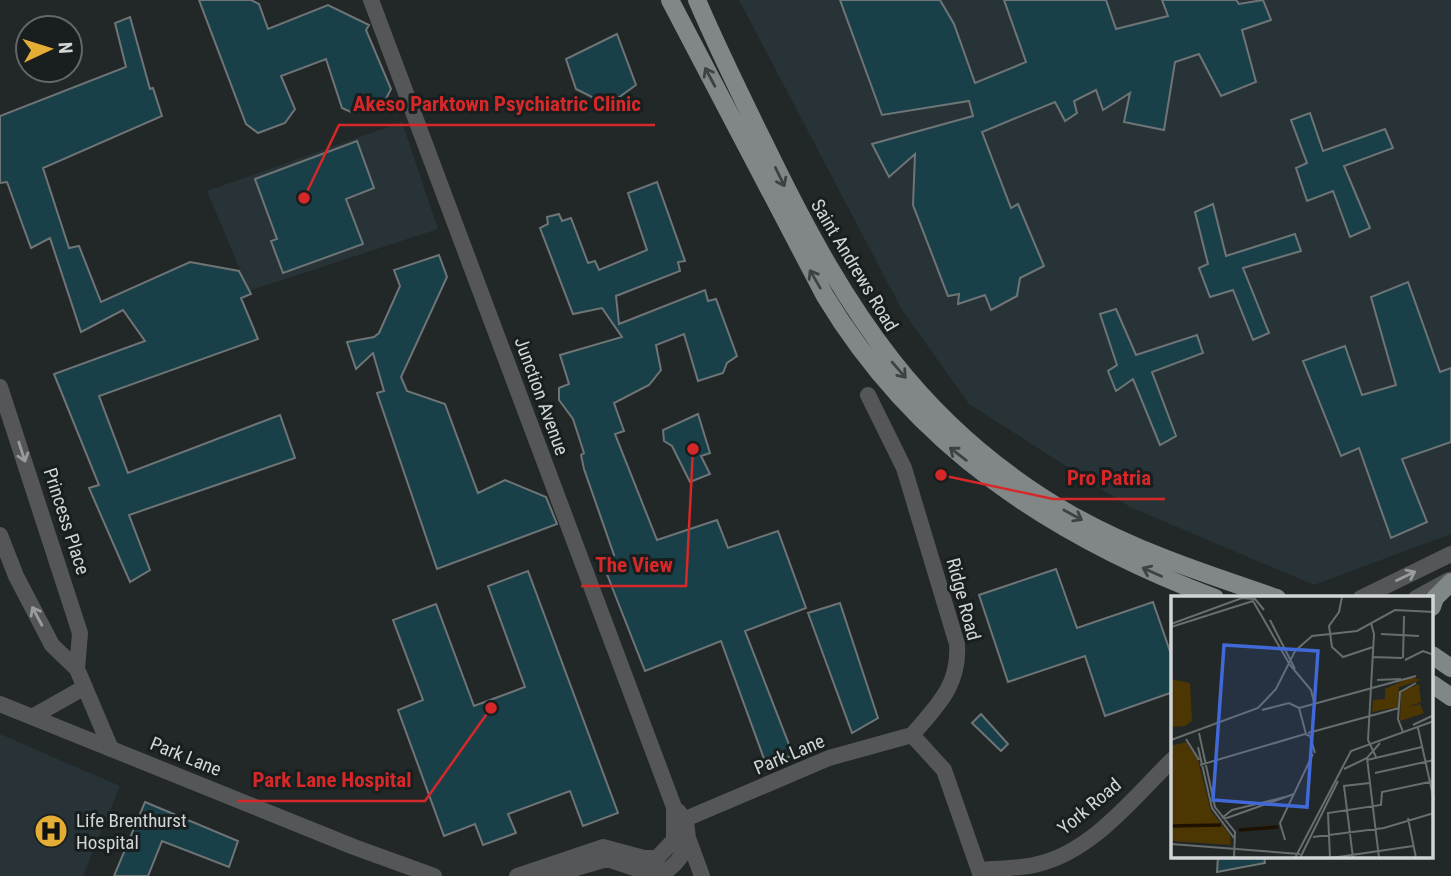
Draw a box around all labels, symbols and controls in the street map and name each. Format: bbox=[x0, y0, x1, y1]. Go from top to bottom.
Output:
north arrow bbox=[14, 14, 84, 84]
text: N bbox=[54, 41, 77, 54]
one-way arrow bbox=[703, 67, 716, 88]
callout: Akeso Parktown Psychiatric Clinic bbox=[339, 83, 655, 125]
text: Akeso Parktown Psychiatric Clinic bbox=[353, 92, 641, 116]
one-way arrow bbox=[774, 166, 788, 187]
street label: Saint Andrews Road bbox=[806, 195, 903, 336]
one-way arrow bbox=[808, 270, 822, 290]
street label: Junction Avenue bbox=[509, 334, 574, 459]
one-way arrow bbox=[891, 361, 907, 379]
one-way arrow bbox=[17, 440, 29, 462]
one-way arrow bbox=[949, 447, 968, 462]
callout: Pro Patria bbox=[1053, 457, 1165, 499]
street label: Princess Place bbox=[38, 465, 95, 578]
text: Pro Patria bbox=[1067, 466, 1151, 490]
one-way arrow bbox=[1062, 508, 1082, 522]
callout: The View bbox=[581, 544, 686, 586]
text: The View bbox=[595, 553, 673, 577]
street label: Ridge Road bbox=[941, 555, 986, 643]
one-way arrow bbox=[1141, 565, 1163, 578]
one-way arrow bbox=[1395, 568, 1416, 582]
inset map bbox=[1171, 596, 1434, 858]
one-way arrow bbox=[29, 606, 43, 627]
street label: Park Lane bbox=[750, 729, 828, 780]
street label: Park Lane bbox=[147, 732, 225, 781]
callout: Park Lane Hospital bbox=[238, 759, 425, 801]
text: Park Lane Hospital bbox=[253, 768, 411, 792]
street label: York Road bbox=[1053, 773, 1126, 840]
place label: Life Brenthurst Hospital bbox=[76, 809, 187, 854]
hospital icon: Life Brenthurst Hospital bbox=[32, 812, 70, 850]

